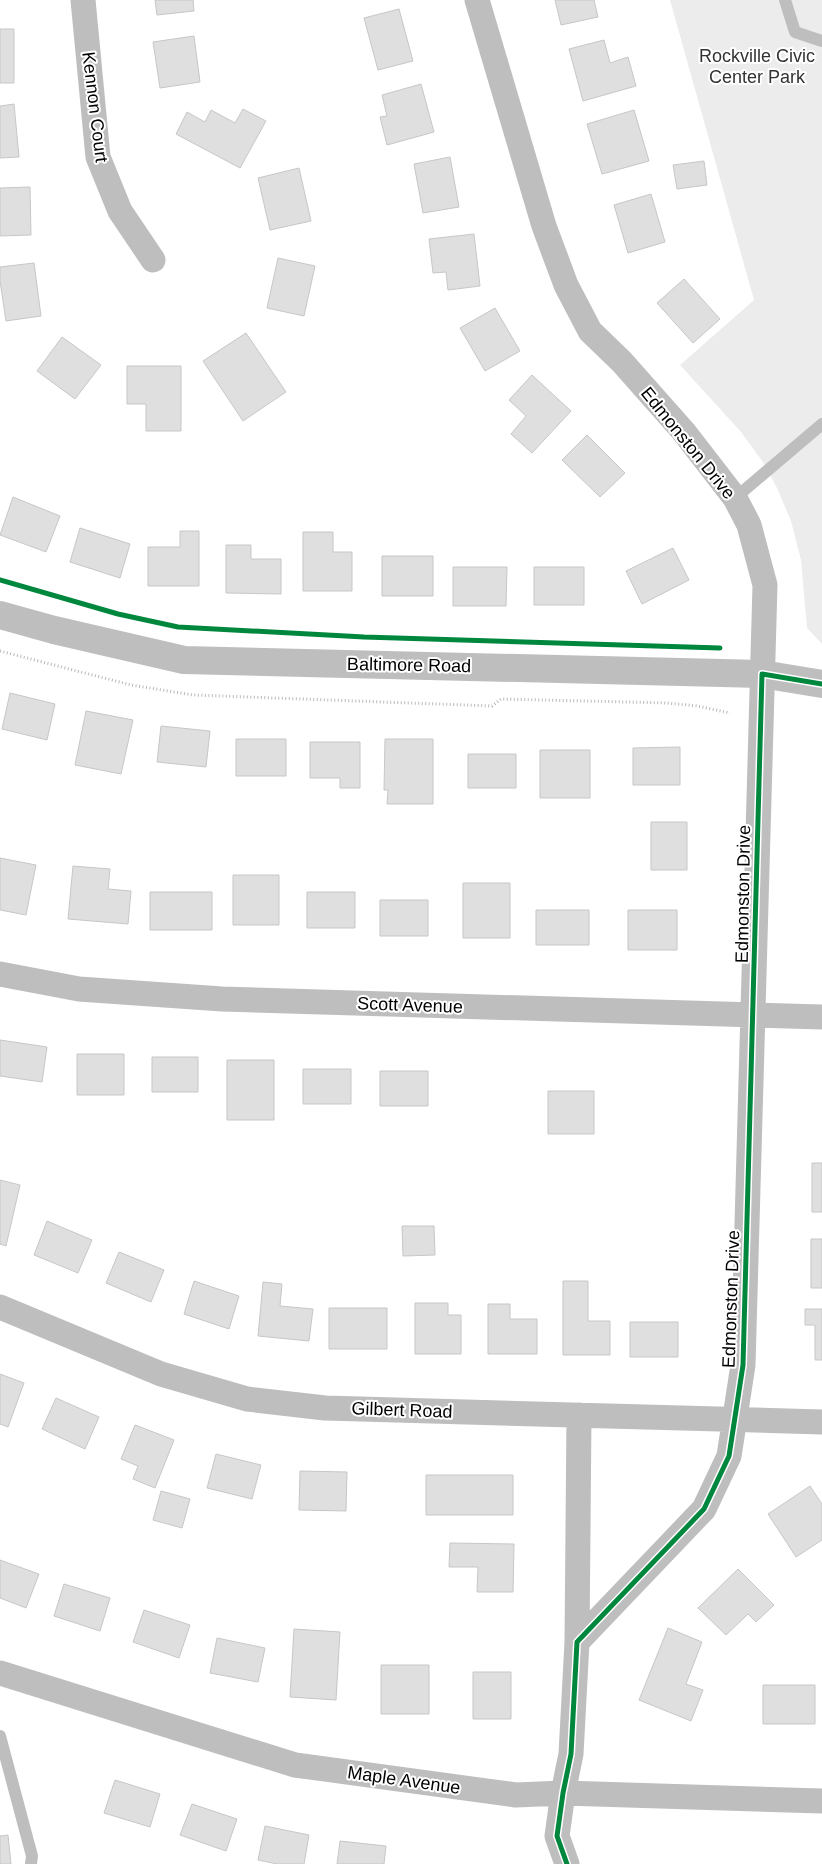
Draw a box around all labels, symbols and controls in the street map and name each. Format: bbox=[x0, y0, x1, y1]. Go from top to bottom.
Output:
park label: Rockville Civic Center Park bbox=[699, 46, 815, 87]
street label: Kennon Court bbox=[78, 51, 112, 163]
street label: Edmonston Drive bbox=[637, 383, 739, 503]
street label: Baltimore Road bbox=[347, 654, 471, 676]
street label: Edmonston Drive bbox=[732, 825, 754, 963]
street label: Scott Avenue bbox=[357, 993, 463, 1017]
street label: Edmonston Drive bbox=[719, 1230, 743, 1368]
street label: Gilbert Road bbox=[351, 1398, 453, 1422]
street label: Maple Avenue bbox=[346, 1762, 462, 1798]

